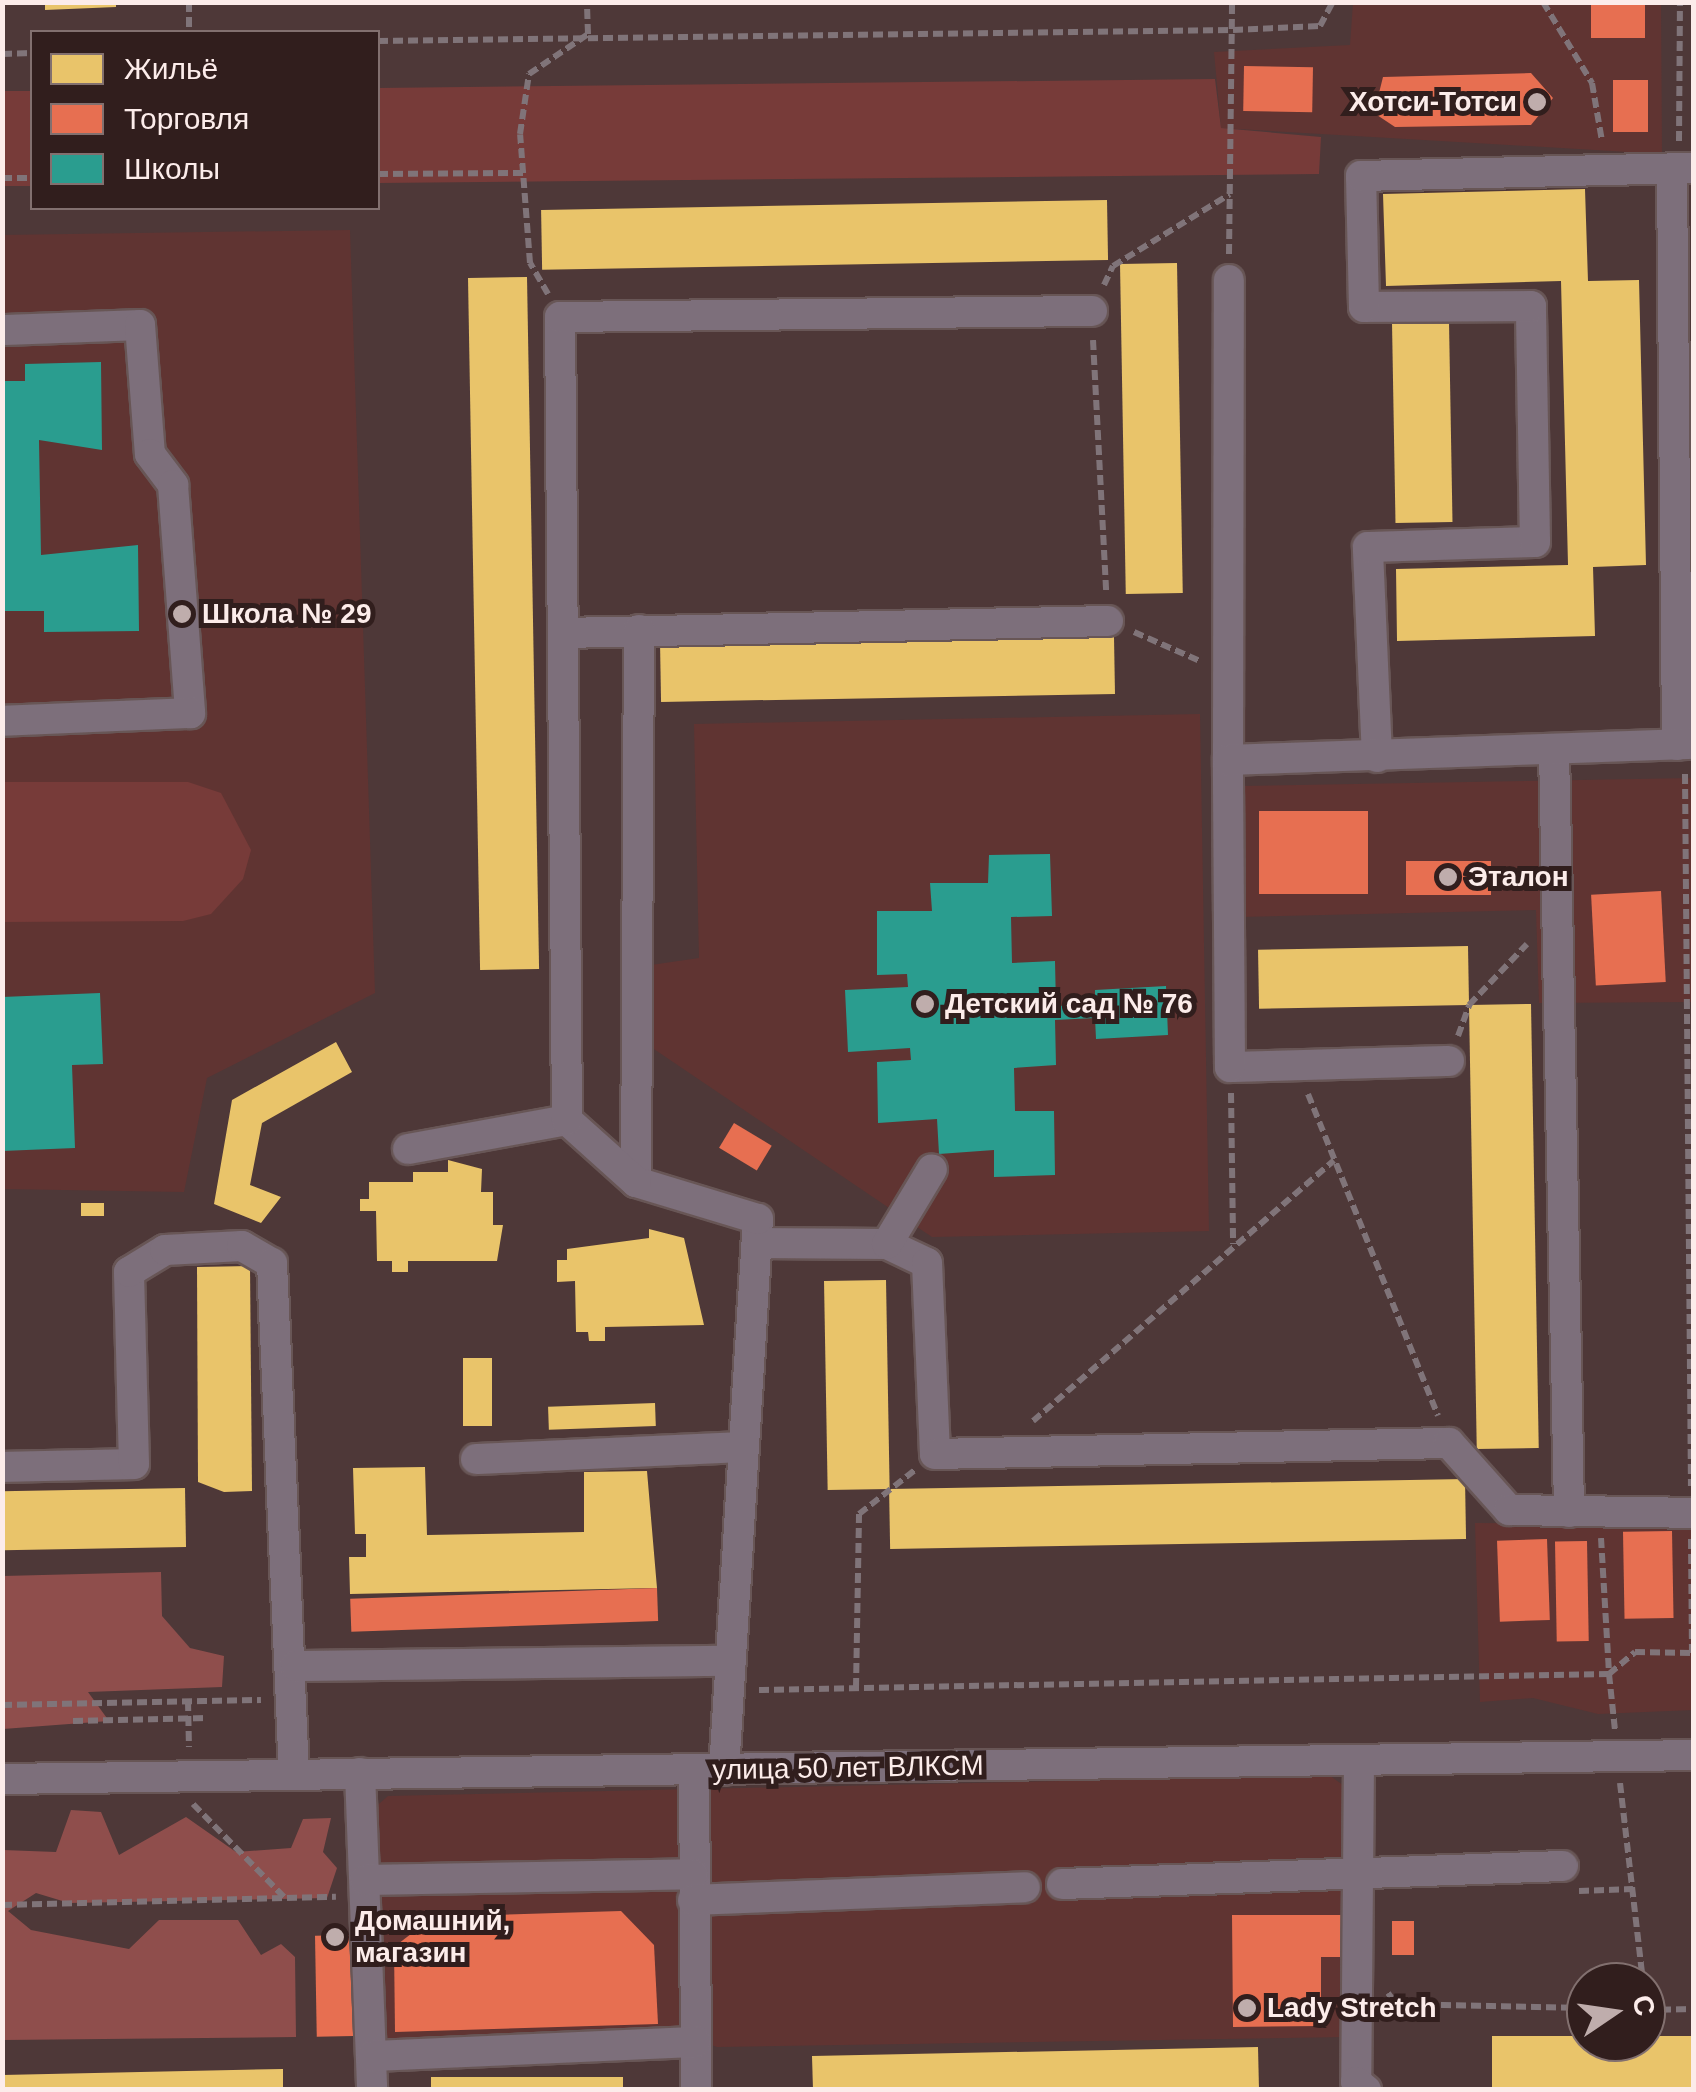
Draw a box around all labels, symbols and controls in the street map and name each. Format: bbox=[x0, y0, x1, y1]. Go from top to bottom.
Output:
legend bbox=[30, 30, 380, 210]
text: Жильё bbox=[124, 52, 218, 85]
place label: Хотси-Тотси bbox=[1349, 85, 1517, 119]
marker: Хотси-Тотси bbox=[1526, 91, 1548, 113]
text: Торговля bbox=[124, 102, 249, 135]
text: Школы bbox=[124, 152, 220, 185]
place label: Школа № 29 bbox=[202, 597, 371, 631]
marker: Школа № 29 bbox=[171, 603, 193, 625]
place label: Эталон bbox=[1468, 860, 1569, 894]
marker: Эталон bbox=[1437, 866, 1459, 888]
place label: Детский сад № 76 bbox=[945, 987, 1193, 1021]
marker: Детский сад № 76 bbox=[914, 993, 936, 1015]
street label: улица 50 лет ВЛКСМ bbox=[712, 1749, 984, 1787]
place label: Домашний, магазин bbox=[355, 1904, 510, 1970]
marker: Домашний, магазин bbox=[324, 1926, 346, 1948]
north arrow bbox=[1566, 1962, 1666, 2062]
place label: Lady Stretch bbox=[1267, 1991, 1437, 2025]
text: С bbox=[1626, 1992, 1661, 2019]
marker: Lady Stretch bbox=[1236, 1997, 1258, 2019]

